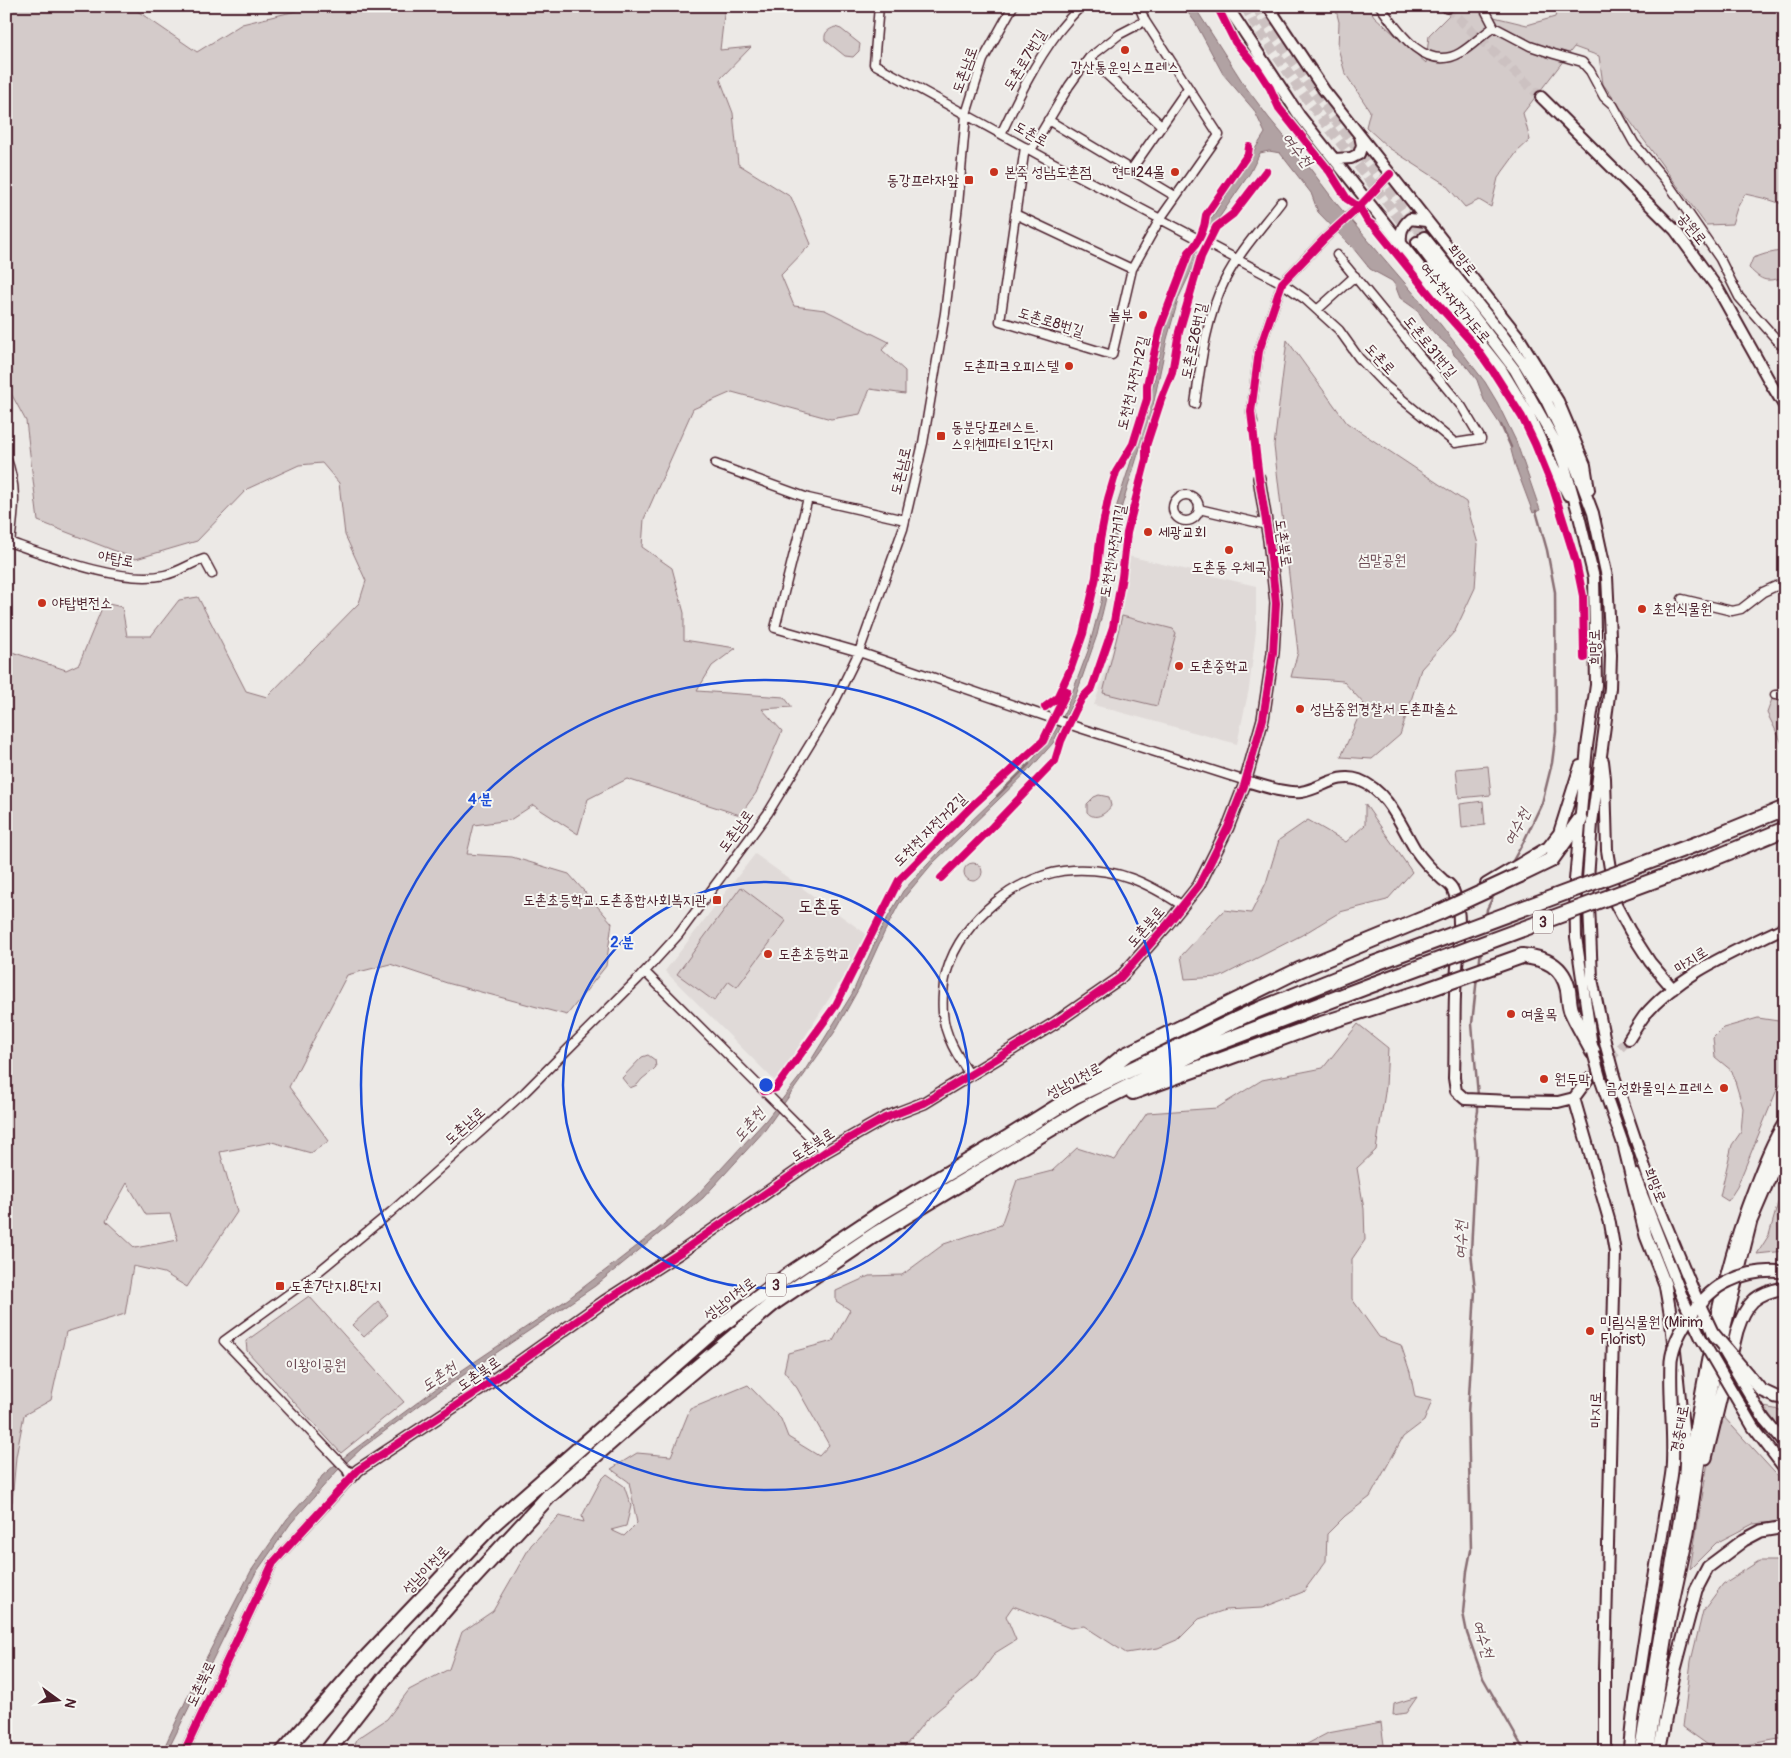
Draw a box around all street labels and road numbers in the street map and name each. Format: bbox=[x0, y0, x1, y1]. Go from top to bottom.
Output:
street label: 도촌로7번길 bbox=[999, 26, 1051, 94]
street label: 도촌남로 bbox=[948, 44, 982, 96]
street label: 도촌로 bbox=[1011, 117, 1051, 151]
street label: 공원로 bbox=[1673, 209, 1711, 249]
street label: 희망로 bbox=[1443, 240, 1481, 280]
street label: 여수천 자전거도로 bbox=[1416, 259, 1494, 347]
street label: 도촌로26번길 bbox=[1177, 301, 1211, 381]
street label: 도촌로8번길 bbox=[1016, 303, 1086, 341]
street label: 도촌로31번길 bbox=[1399, 312, 1461, 382]
street label: 도천천 자전거2길 bbox=[1113, 334, 1153, 432]
street label: 도촌로 bbox=[1361, 339, 1399, 379]
street label: 도촌남로 bbox=[886, 445, 916, 497]
street label: 도천천 자전거1길 bbox=[1096, 503, 1130, 599]
street label: 도촌북로 bbox=[1270, 518, 1296, 568]
street label: 야탑로 bbox=[96, 546, 136, 572]
street label: 희망로 bbox=[1585, 629, 1605, 665]
street label: 도천천 자전거2길 bbox=[889, 789, 971, 871]
street label: 도촌남로 bbox=[714, 806, 758, 856]
street label: 도촌북로 bbox=[1123, 903, 1169, 951]
road number: 3 bbox=[1533, 910, 1553, 934]
street label: 마지로 bbox=[1671, 942, 1711, 978]
street label: 성남이천로 bbox=[1043, 1058, 1105, 1104]
street label: 도촌남로 bbox=[441, 1103, 489, 1149]
street label: 도촌북로 bbox=[788, 1124, 838, 1166]
street label: 희망로 bbox=[1639, 1165, 1671, 1205]
street label: 성남이천로 bbox=[700, 1273, 760, 1325]
road number: 3 bbox=[766, 1274, 786, 1296]
street label: 도촌북로 bbox=[454, 1352, 504, 1396]
street label: 마지로 bbox=[1586, 1392, 1606, 1428]
street label: 경충대로 bbox=[1666, 1404, 1694, 1454]
street label: 성남이천로 bbox=[398, 1541, 454, 1599]
street label: 도촌북로 bbox=[182, 1658, 220, 1710]

